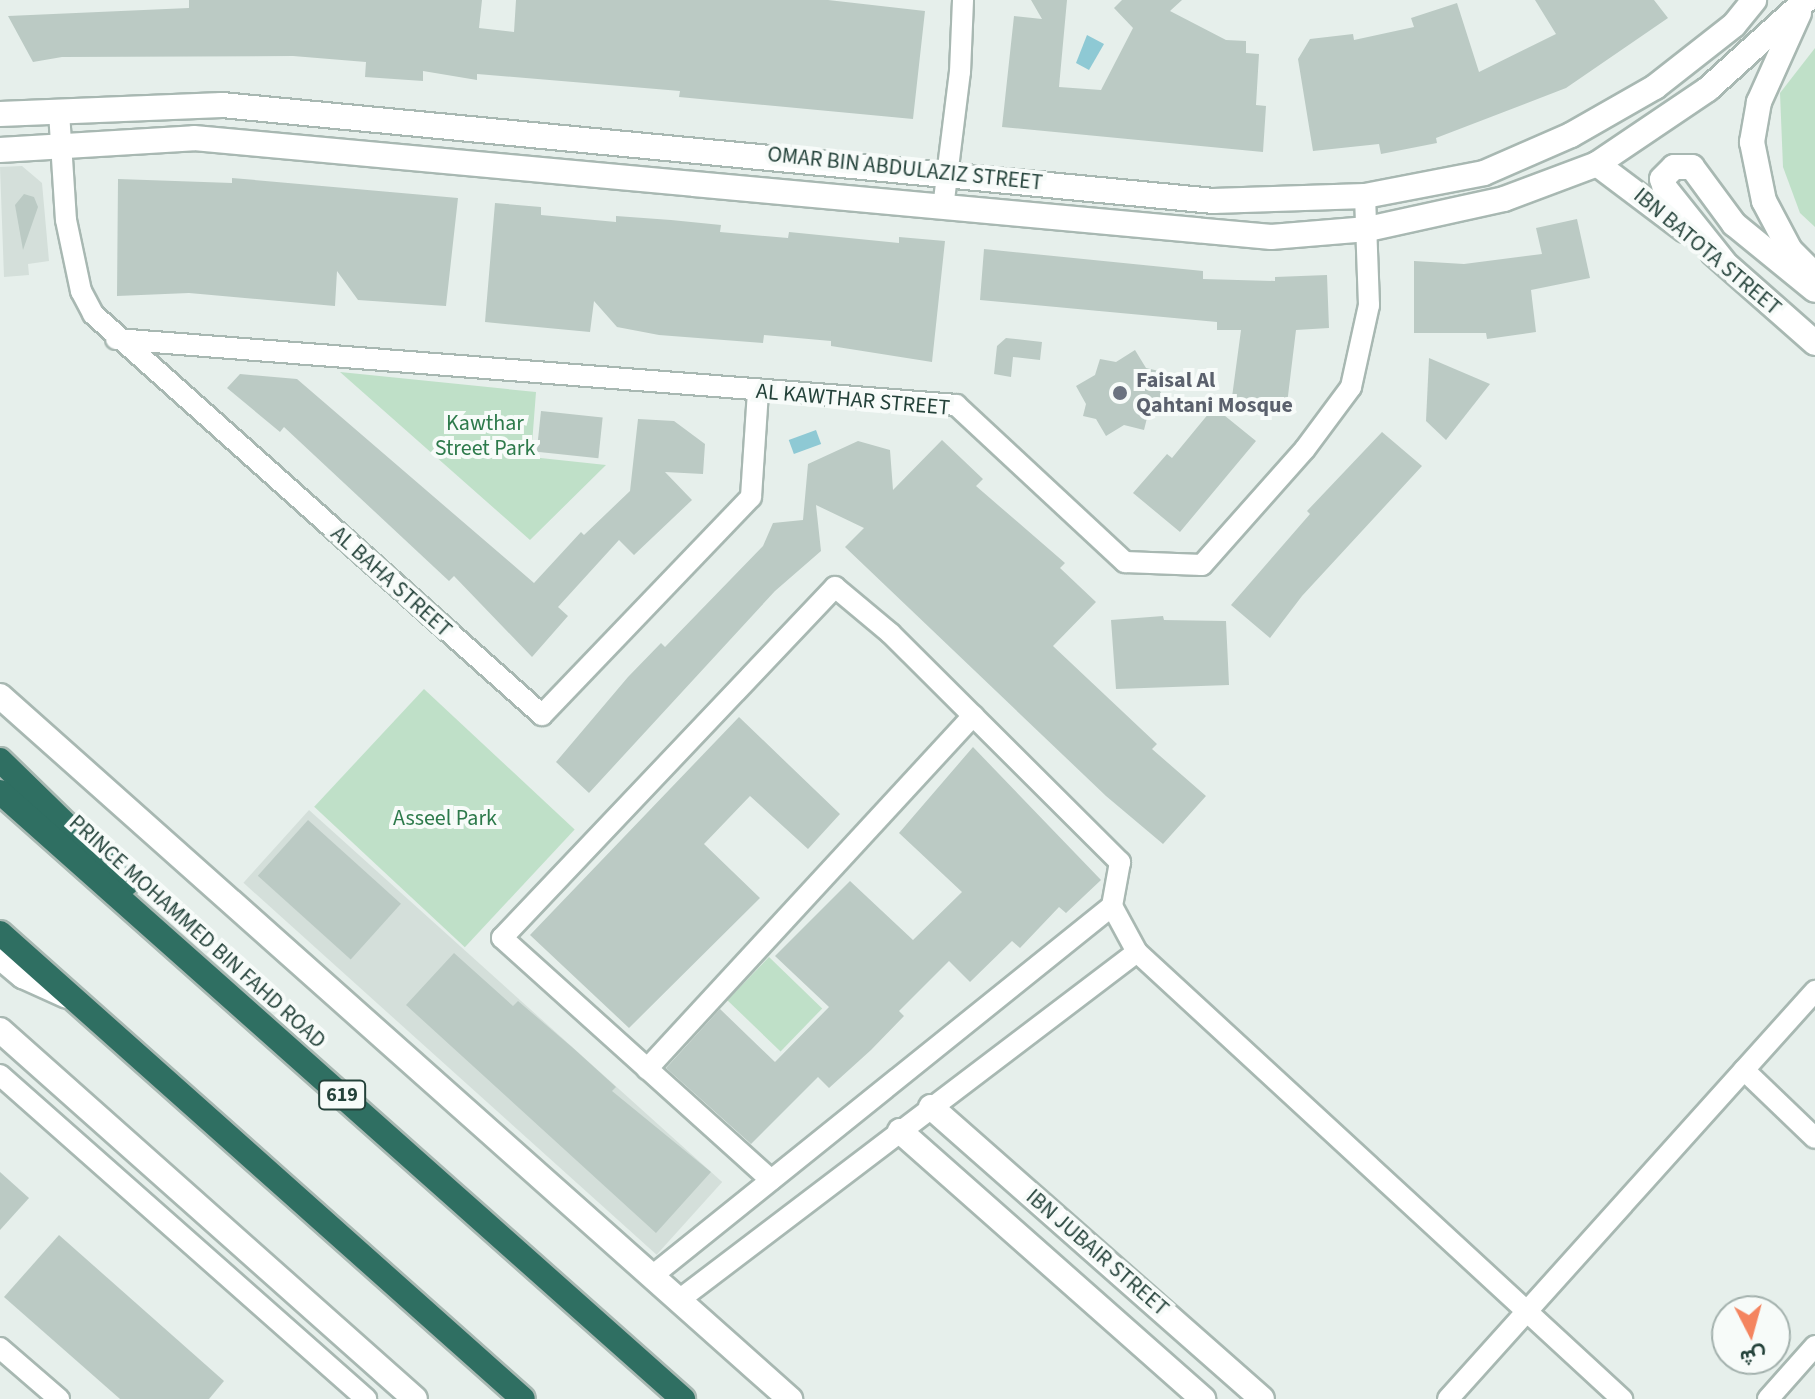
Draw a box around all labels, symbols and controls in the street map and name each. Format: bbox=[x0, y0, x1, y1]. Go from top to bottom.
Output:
street label: OMAR BIN ABDULAZIZ STREET bbox=[766, 141, 1044, 197]
street label: IBN BATOTA STREET bbox=[1628, 183, 1786, 321]
place label: Faisal Al Qahtani Mosque bbox=[1136, 367, 1293, 418]
street label: AL KAWTHAR STREET bbox=[755, 378, 951, 422]
marker: Faisal Al Qahtani Mosque bbox=[1111, 384, 1129, 402]
park label: Kawthar Street Park bbox=[435, 410, 535, 462]
street label: AL BAHA STREET bbox=[325, 521, 457, 643]
park label: Asseel Park bbox=[393, 806, 497, 832]
street label: PRINCE MOHAMMED BIN FAHD ROAD bbox=[63, 810, 331, 1054]
road number: 619 bbox=[318, 1079, 366, 1111]
street label: IBN JUBAIR STREET bbox=[1020, 1184, 1174, 1322]
north arrow bbox=[1711, 1295, 1791, 1375]
text: ش bbox=[1738, 1340, 1768, 1374]

